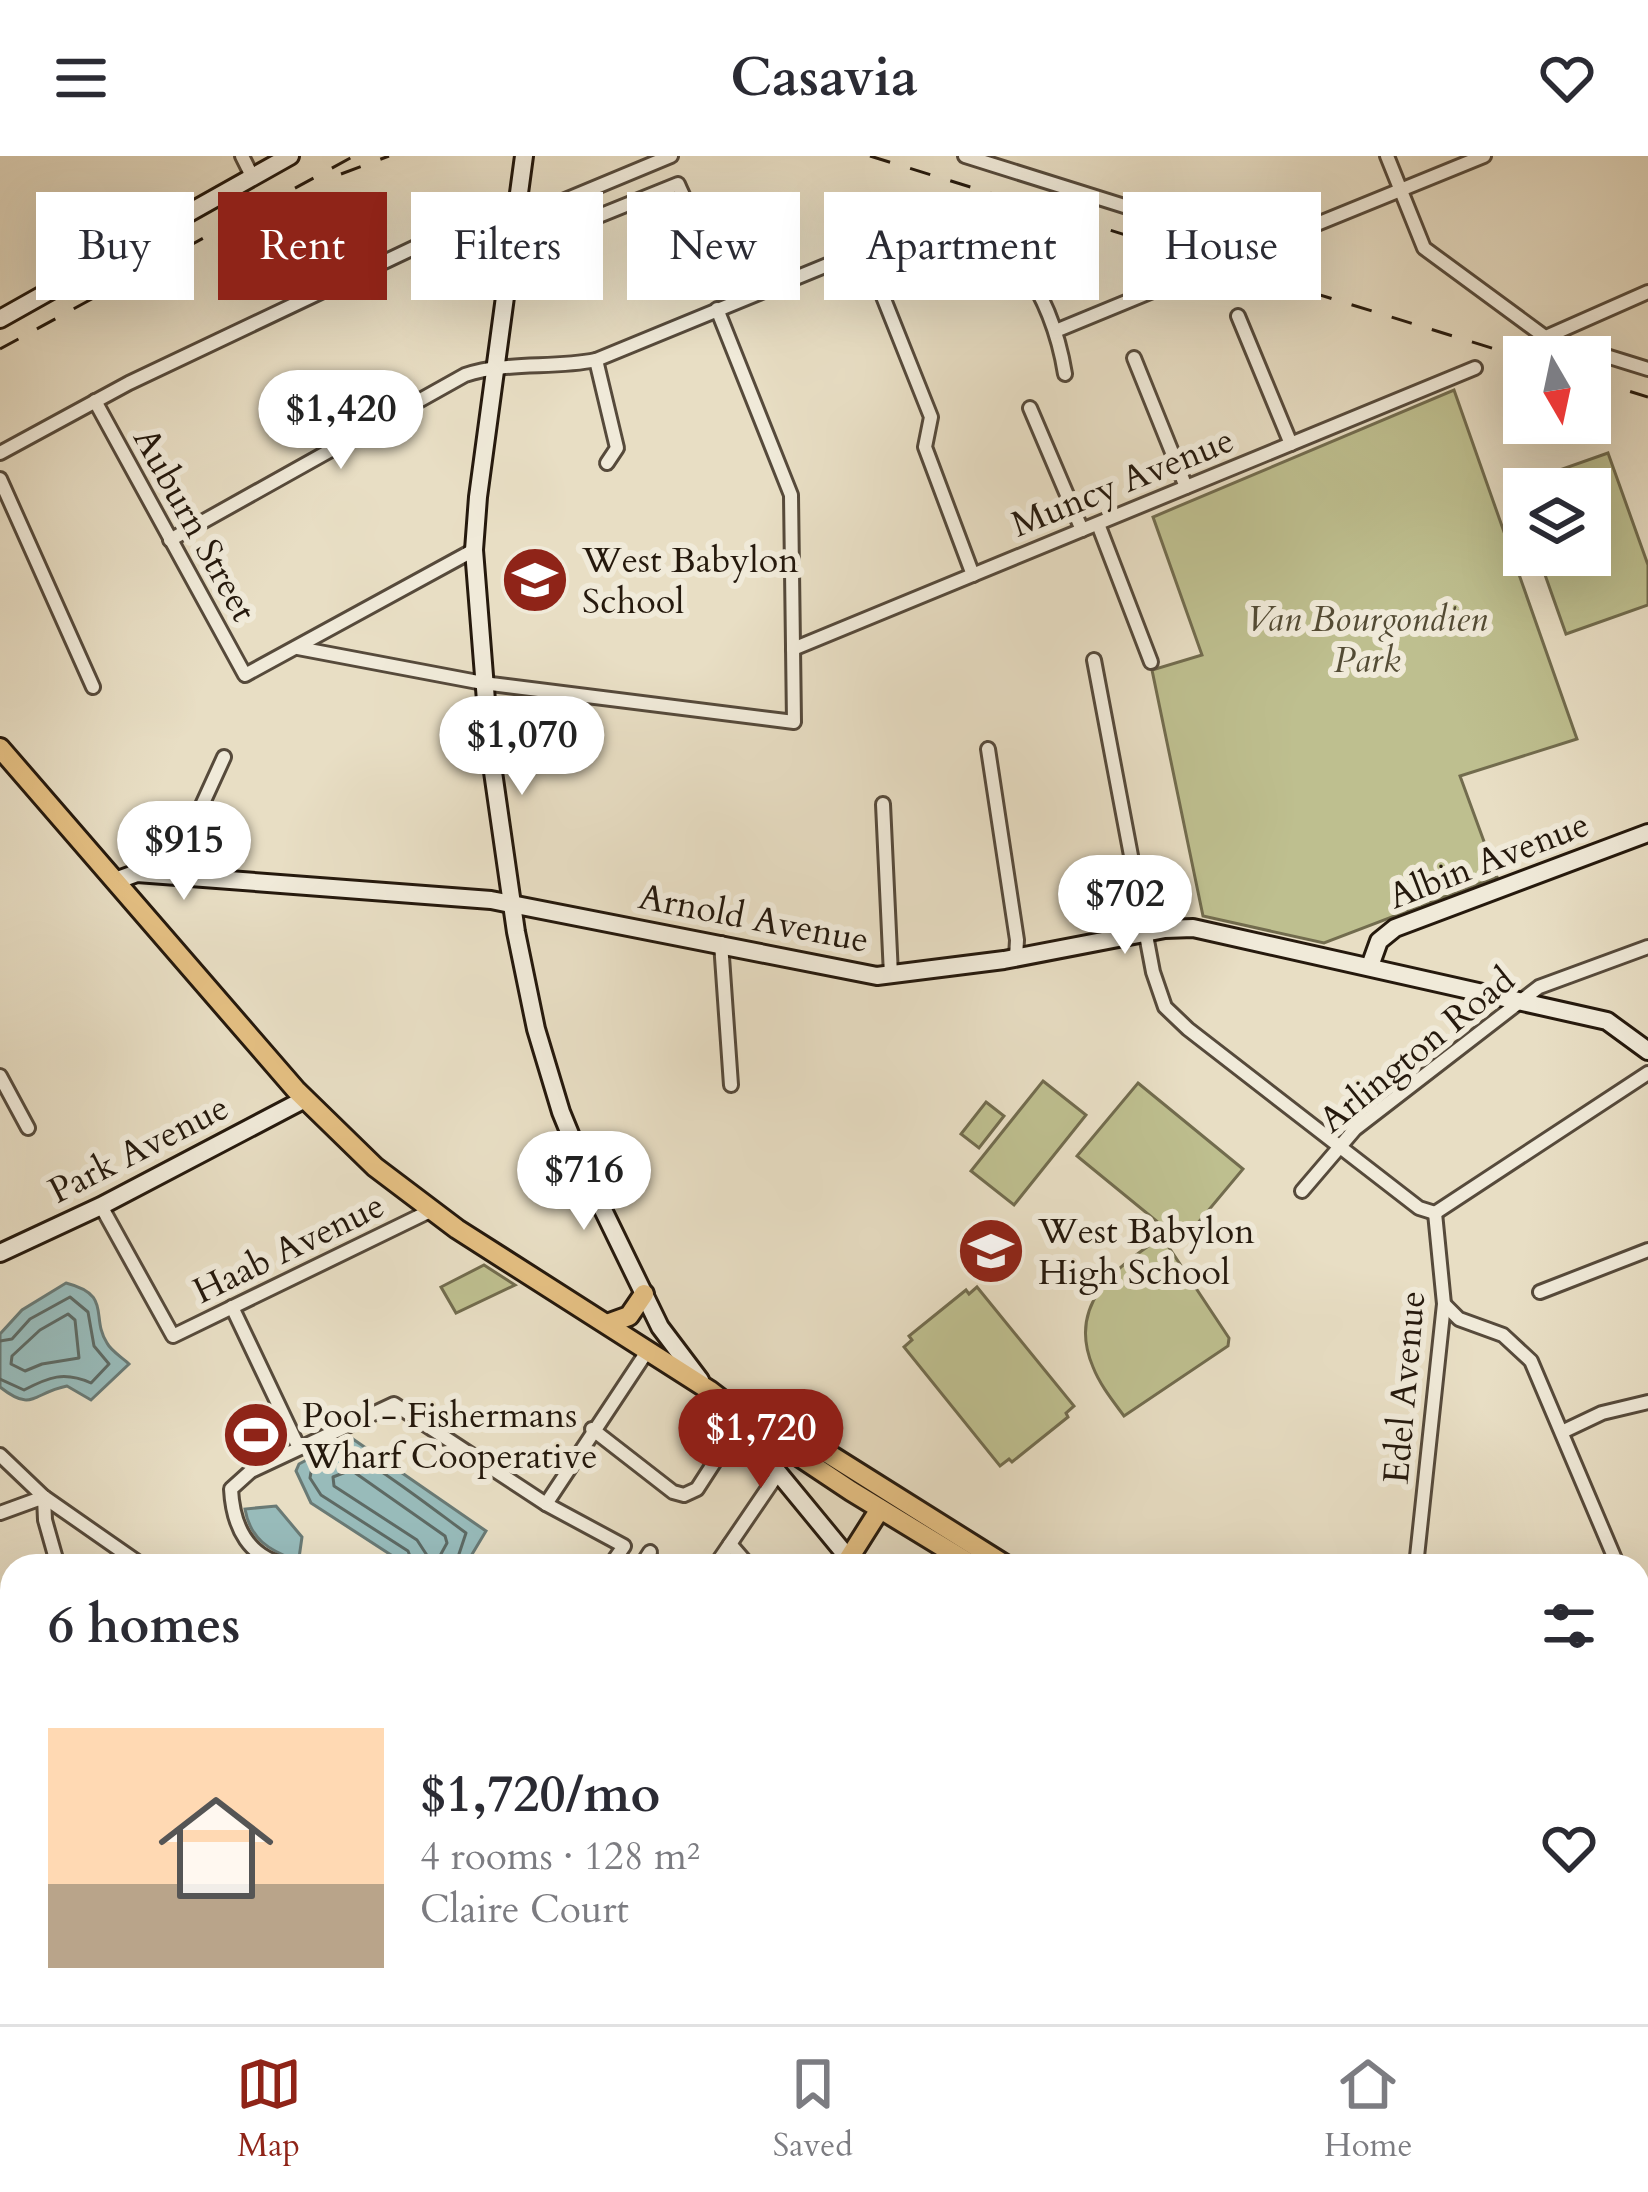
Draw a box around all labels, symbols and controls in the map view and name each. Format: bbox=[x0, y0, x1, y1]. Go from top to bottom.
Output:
text: Casavia bbox=[730, 42, 918, 115]
icon: menu bbox=[48, 45, 114, 111]
icon: heart bbox=[1534, 45, 1600, 111]
chip: Buy bbox=[36, 192, 194, 300]
chip: Rent bbox=[218, 192, 387, 300]
chip: Filters bbox=[411, 192, 603, 300]
chip: New bbox=[627, 192, 800, 300]
chip: Apartment bbox=[824, 192, 1099, 300]
chip: House bbox=[1123, 192, 1321, 300]
north arrow bbox=[1503, 336, 1611, 444]
map controls bbox=[1503, 336, 1611, 576]
pin: $1,420 bbox=[243, 370, 439, 472]
text: $1,420 bbox=[285, 382, 397, 435]
street label: Muncy Avenue bbox=[1004, 415, 1241, 549]
street label: Auburn Street bbox=[121, 419, 268, 630]
button: layers bbox=[1503, 468, 1611, 576]
place label: West Babylon School bbox=[581, 536, 799, 626]
school or university icon: West Babylon School bbox=[500, 545, 570, 615]
park label: Van Bourgondien Park bbox=[1247, 595, 1488, 685]
pin: $1,070 bbox=[424, 696, 620, 798]
text: $1,070 bbox=[466, 708, 578, 761]
street label: Albin Avenue bbox=[1381, 800, 1596, 921]
pin: $915 bbox=[113, 801, 255, 903]
text: $915 bbox=[144, 813, 224, 866]
pin: $702 bbox=[1054, 855, 1196, 957]
text: $702 bbox=[1085, 867, 1165, 920]
street label: Arnold Avenue bbox=[634, 872, 873, 965]
street label: Arlington Road bbox=[1309, 956, 1525, 1144]
street label: Park Avenue bbox=[40, 1083, 237, 1216]
pin: $716 bbox=[513, 1131, 655, 1233]
text: $716 bbox=[544, 1143, 624, 1196]
street label: Haab Avenue bbox=[185, 1181, 392, 1316]
place label: West Babylon High School bbox=[1037, 1207, 1255, 1297]
school or university icon: West Babylon High School bbox=[956, 1216, 1026, 1286]
street label: Edel Avenue bbox=[1372, 1289, 1437, 1486]
pin: $1,720 bbox=[663, 1389, 859, 1491]
place label: Pool - Fishermans Wharf Cooperative bbox=[301, 1391, 598, 1481]
sports icon: Pool - Fishermans Wharf Cooperative bbox=[221, 1400, 291, 1470]
text: $1,720 bbox=[705, 1401, 817, 1454]
text: 6 homes bbox=[48, 1591, 240, 1661]
icon: filters bbox=[1536, 1593, 1602, 1659]
text: $1,720/mo bbox=[420, 1760, 660, 1830]
icon: home bbox=[144, 1776, 288, 1920]
icon: heart bbox=[1536, 1815, 1602, 1881]
text: 4 rooms · 128 m² bbox=[420, 1830, 700, 1883]
text: Claire Court bbox=[420, 1883, 629, 1936]
tab: Map bbox=[236, 2051, 302, 2168]
tab: Saved bbox=[773, 2051, 853, 2168]
tab: Home bbox=[1324, 2051, 1412, 2168]

